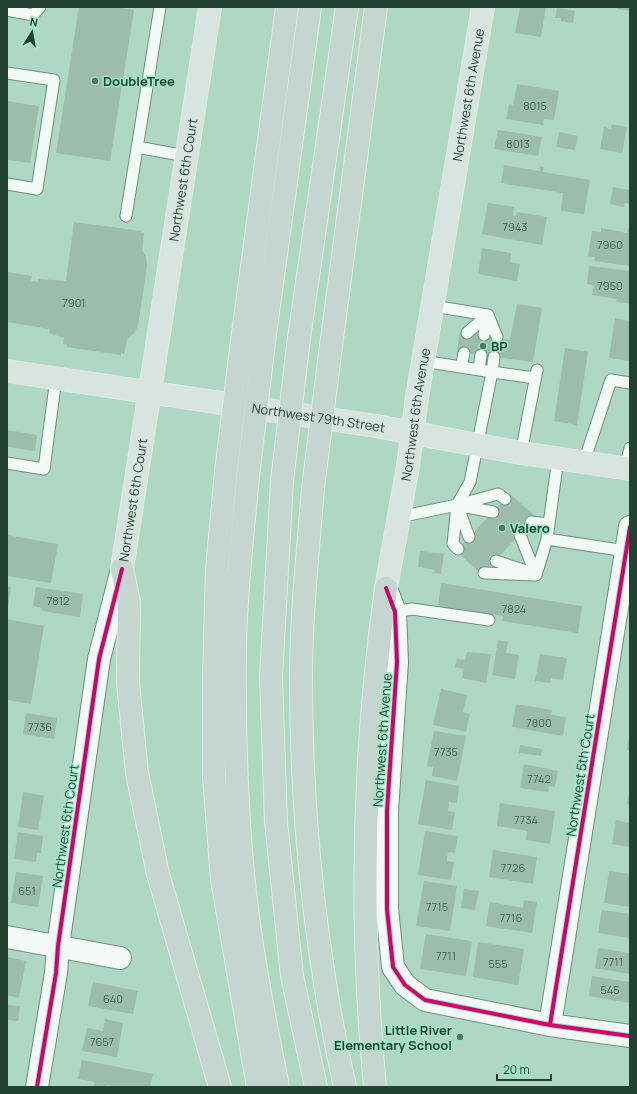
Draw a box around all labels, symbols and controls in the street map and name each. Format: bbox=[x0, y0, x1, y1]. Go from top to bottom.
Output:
north arrow bbox=[12, 12, 52, 52]
text: N bbox=[29, 14, 39, 30]
street label: Northwest 6th Avenue bbox=[448, 27, 488, 163]
place label: DoubleTree bbox=[103, 72, 175, 90]
marker: DoubleTree bbox=[90, 76, 100, 86]
house number: 8015 bbox=[523, 98, 547, 113]
street label: Northwest 6th Court bbox=[164, 117, 201, 243]
house number: 8013 bbox=[506, 136, 530, 151]
house number: 7943 bbox=[503, 219, 527, 234]
house number: 7960 bbox=[597, 237, 623, 252]
house number: 7950 bbox=[597, 278, 623, 293]
house number: 7901 bbox=[62, 295, 86, 310]
place label: BP bbox=[491, 337, 508, 355]
marker: BP bbox=[478, 341, 488, 351]
street label: Northwest 6th Avenue bbox=[396, 346, 434, 483]
street label: Northwest 79th Street bbox=[251, 399, 387, 437]
street label: Northwest 6th Court bbox=[114, 437, 151, 563]
place label: Valero bbox=[510, 519, 550, 537]
marker: Valero bbox=[497, 523, 507, 533]
house number: 7812 bbox=[47, 593, 69, 608]
house number: 7824 bbox=[502, 601, 526, 616]
street label: Northwest 6th Avenue bbox=[368, 672, 396, 808]
street label: Northwest 5th Court bbox=[561, 712, 599, 838]
house number: 7800 bbox=[526, 715, 552, 730]
house number: 7736 bbox=[28, 719, 52, 734]
house number: 7735 bbox=[434, 744, 458, 759]
street label: Northwest 6th Court bbox=[47, 763, 83, 889]
house number: 7742 bbox=[527, 771, 551, 786]
house number: 7734 bbox=[514, 812, 538, 827]
house number: 7726 bbox=[501, 860, 525, 875]
house number: 651 bbox=[18, 883, 36, 898]
house number: 7715 bbox=[426, 899, 448, 914]
house number: 7716 bbox=[500, 910, 522, 925]
house number: 7711 bbox=[436, 948, 456, 963]
house number: 7711 bbox=[603, 954, 623, 969]
house number: 555 bbox=[488, 956, 508, 971]
house number: 545 bbox=[600, 982, 620, 997]
house number: 640 bbox=[103, 991, 123, 1006]
place label: Little River Elementary School bbox=[334, 1021, 452, 1054]
marker: Little River Elementary School bbox=[455, 1032, 465, 1042]
house number: 7657 bbox=[90, 1034, 114, 1049]
scale bar bbox=[497, 1056, 551, 1082]
text: 20 m bbox=[503, 1061, 530, 1078]

